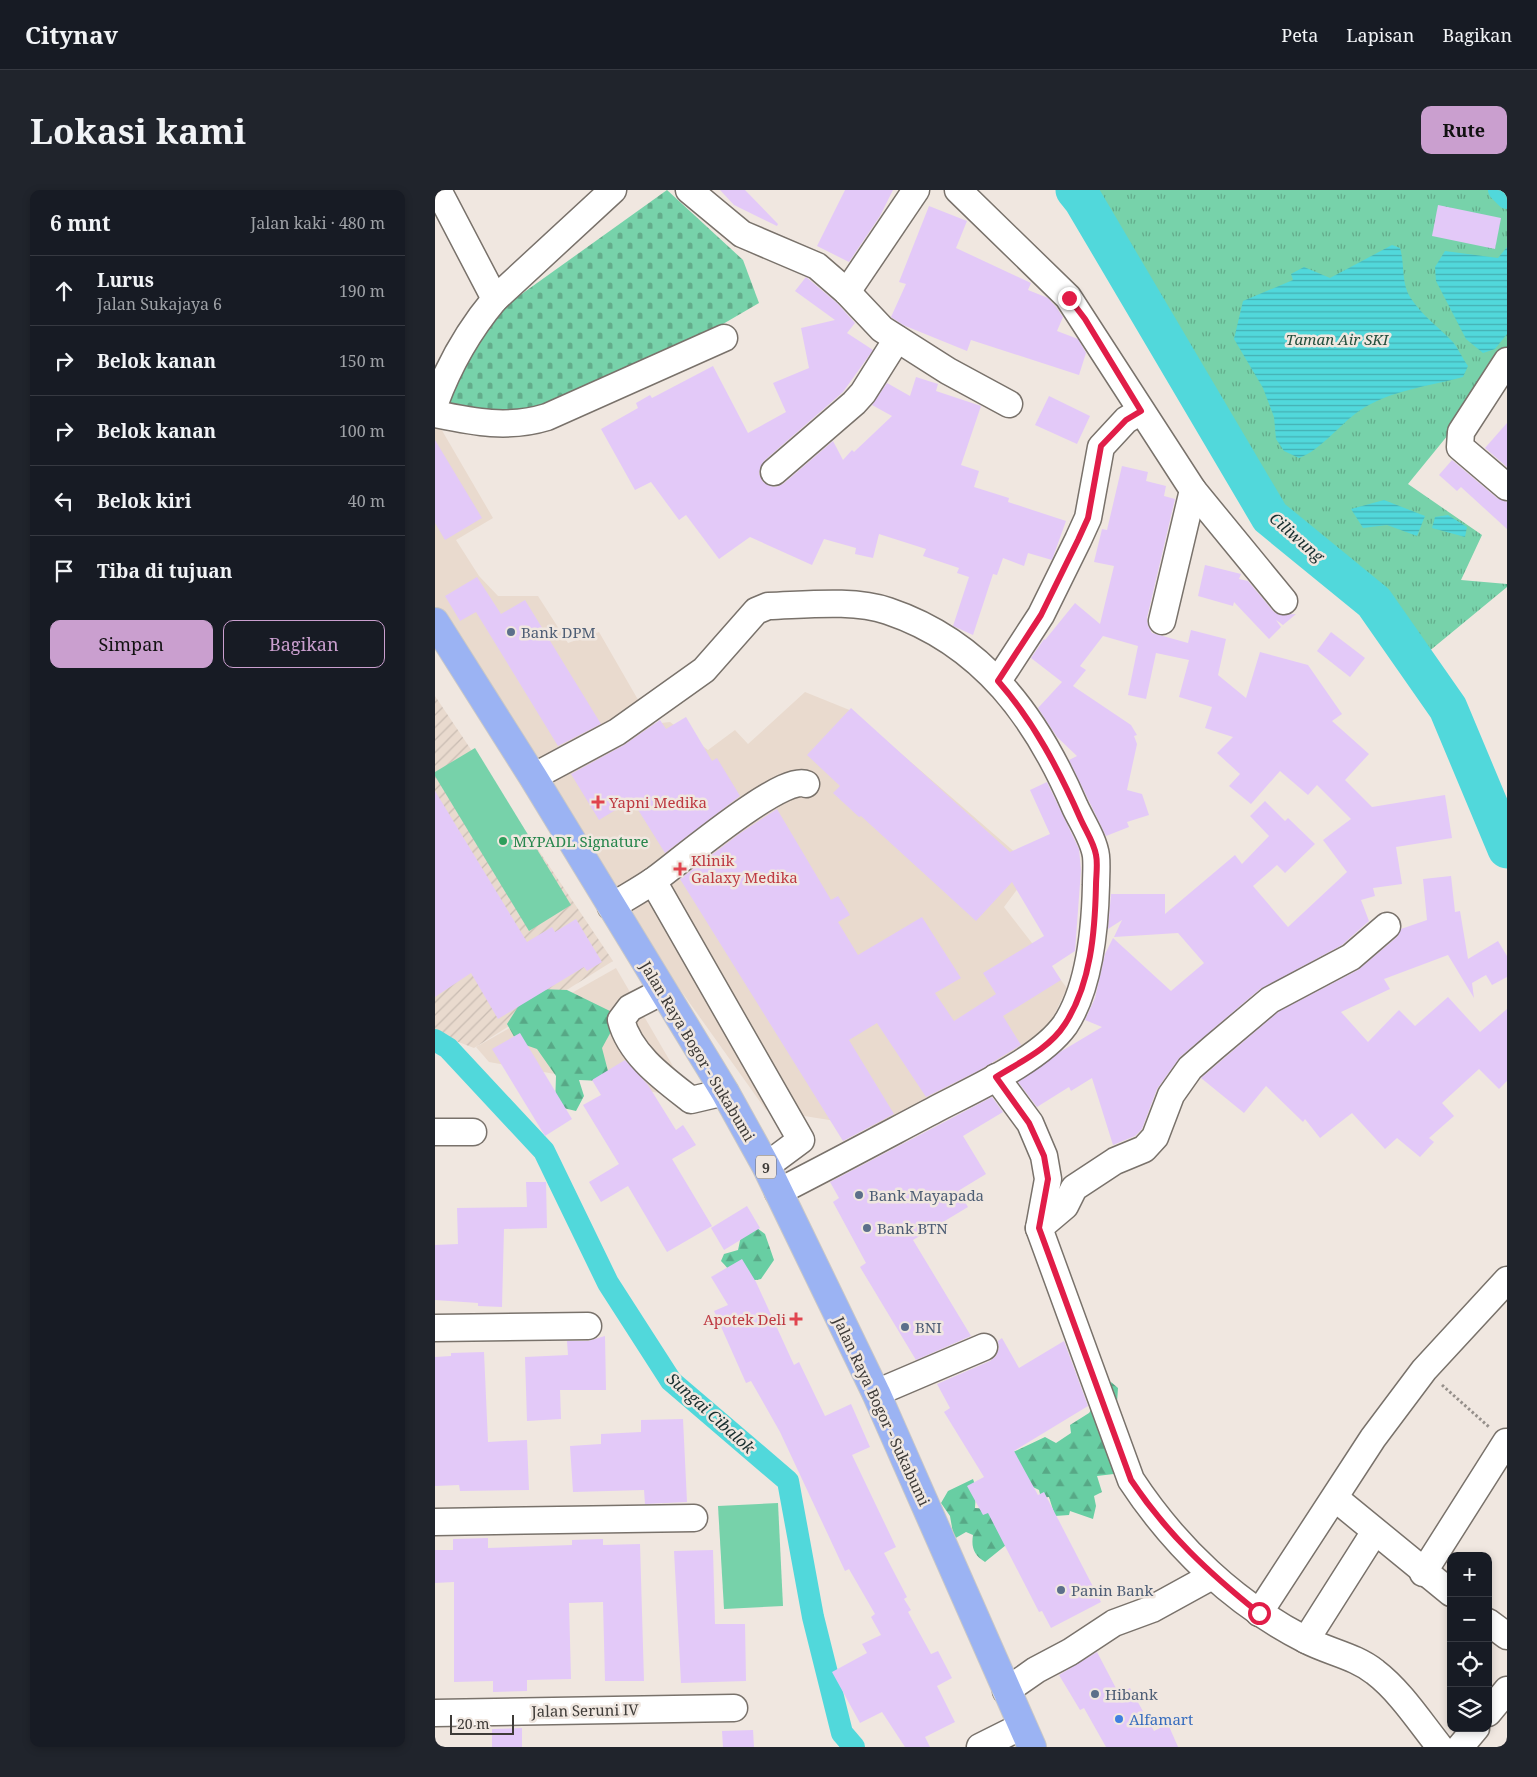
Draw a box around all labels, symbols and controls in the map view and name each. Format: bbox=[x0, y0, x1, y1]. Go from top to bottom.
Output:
text: Citynav bbox=[25, 18, 118, 51]
text: Peta bbox=[1281, 23, 1318, 47]
text: Lapisan bbox=[1346, 23, 1414, 47]
text: Bagikan bbox=[1442, 23, 1512, 47]
button: Rute bbox=[1421, 106, 1507, 154]
text: Lokasi kami bbox=[30, 107, 246, 154]
text: 6 mnt bbox=[50, 209, 111, 237]
text: Jalan kaki · 480 m bbox=[251, 212, 385, 234]
text: Lurus bbox=[97, 267, 154, 293]
icon: ahead bbox=[50, 277, 78, 305]
text: 190 m bbox=[339, 280, 385, 302]
route end bbox=[1058, 287, 1081, 310]
text: Jalan Sukajaya 6 bbox=[97, 293, 222, 315]
park label: Taman Air SKI bbox=[1286, 329, 1390, 349]
icon: right bbox=[50, 347, 78, 375]
text: Belok kanan bbox=[97, 348, 216, 374]
text: 150 m bbox=[339, 350, 385, 372]
icon: right bbox=[50, 417, 78, 445]
text: Belok kanan bbox=[97, 418, 216, 444]
text: 100 m bbox=[339, 420, 385, 442]
icon: left bbox=[50, 487, 78, 515]
text: Belok kiri bbox=[97, 488, 191, 514]
text: 40 m bbox=[348, 490, 385, 512]
water label: Ciliwung bbox=[1265, 507, 1330, 568]
icon: arrive bbox=[50, 557, 78, 585]
text: Tiba di tujuan bbox=[97, 558, 232, 584]
button: Simpan bbox=[50, 620, 213, 668]
button: Bagikan bbox=[223, 620, 385, 668]
place label: Bank DPM bbox=[521, 622, 596, 642]
marker: Bank DPM bbox=[505, 626, 517, 638]
place label: Yapni Medika bbox=[608, 792, 707, 812]
marker: Yapni Medika bbox=[591, 795, 605, 809]
place label: MYPADL Signature bbox=[513, 831, 649, 851]
marker: MYPADL Signature bbox=[497, 835, 509, 847]
place label: Klinik Galaxy Medika bbox=[691, 850, 798, 887]
marker: Klinik Galaxy Medika bbox=[673, 862, 687, 876]
street label: Jalan Raya Bogor - Sukabumi bbox=[636, 956, 760, 1145]
road number: 9 bbox=[756, 1156, 776, 1179]
place label: Bank Mayapada bbox=[869, 1185, 984, 1205]
marker: Bank Mayapada bbox=[853, 1189, 865, 1201]
place label: Bank BTN bbox=[877, 1218, 948, 1238]
marker: Bank BTN bbox=[861, 1222, 873, 1234]
place label: Apotek Deli bbox=[703, 1309, 786, 1329]
street label: Jalan Raya Bogor - Sukabumi bbox=[829, 1312, 935, 1509]
marker: Apotek Deli bbox=[790, 1313, 802, 1325]
place label: BNI bbox=[915, 1317, 942, 1337]
marker: BNI bbox=[899, 1321, 911, 1333]
water label: Sungai Cibalok bbox=[662, 1368, 760, 1459]
map controls bbox=[1447, 1552, 1492, 1732]
button: + bbox=[1447, 1552, 1492, 1597]
place label: Panin Bank bbox=[1071, 1580, 1153, 1600]
marker: Panin Bank bbox=[1055, 1584, 1067, 1596]
button: − bbox=[1447, 1597, 1492, 1642]
route start bbox=[1248, 1602, 1271, 1625]
button: locate bbox=[1447, 1642, 1492, 1687]
place label: Hibank bbox=[1105, 1684, 1158, 1704]
button: layers bbox=[1447, 1687, 1492, 1732]
marker: Hibank bbox=[1089, 1688, 1101, 1700]
street label: Jalan Seruni IV bbox=[530, 1699, 640, 1721]
place label: Alfamart bbox=[1129, 1709, 1193, 1729]
scale bar bbox=[450, 1712, 514, 1735]
marker: Alfamart bbox=[1113, 1713, 1125, 1725]
text: 20 m bbox=[457, 1714, 490, 1733]

